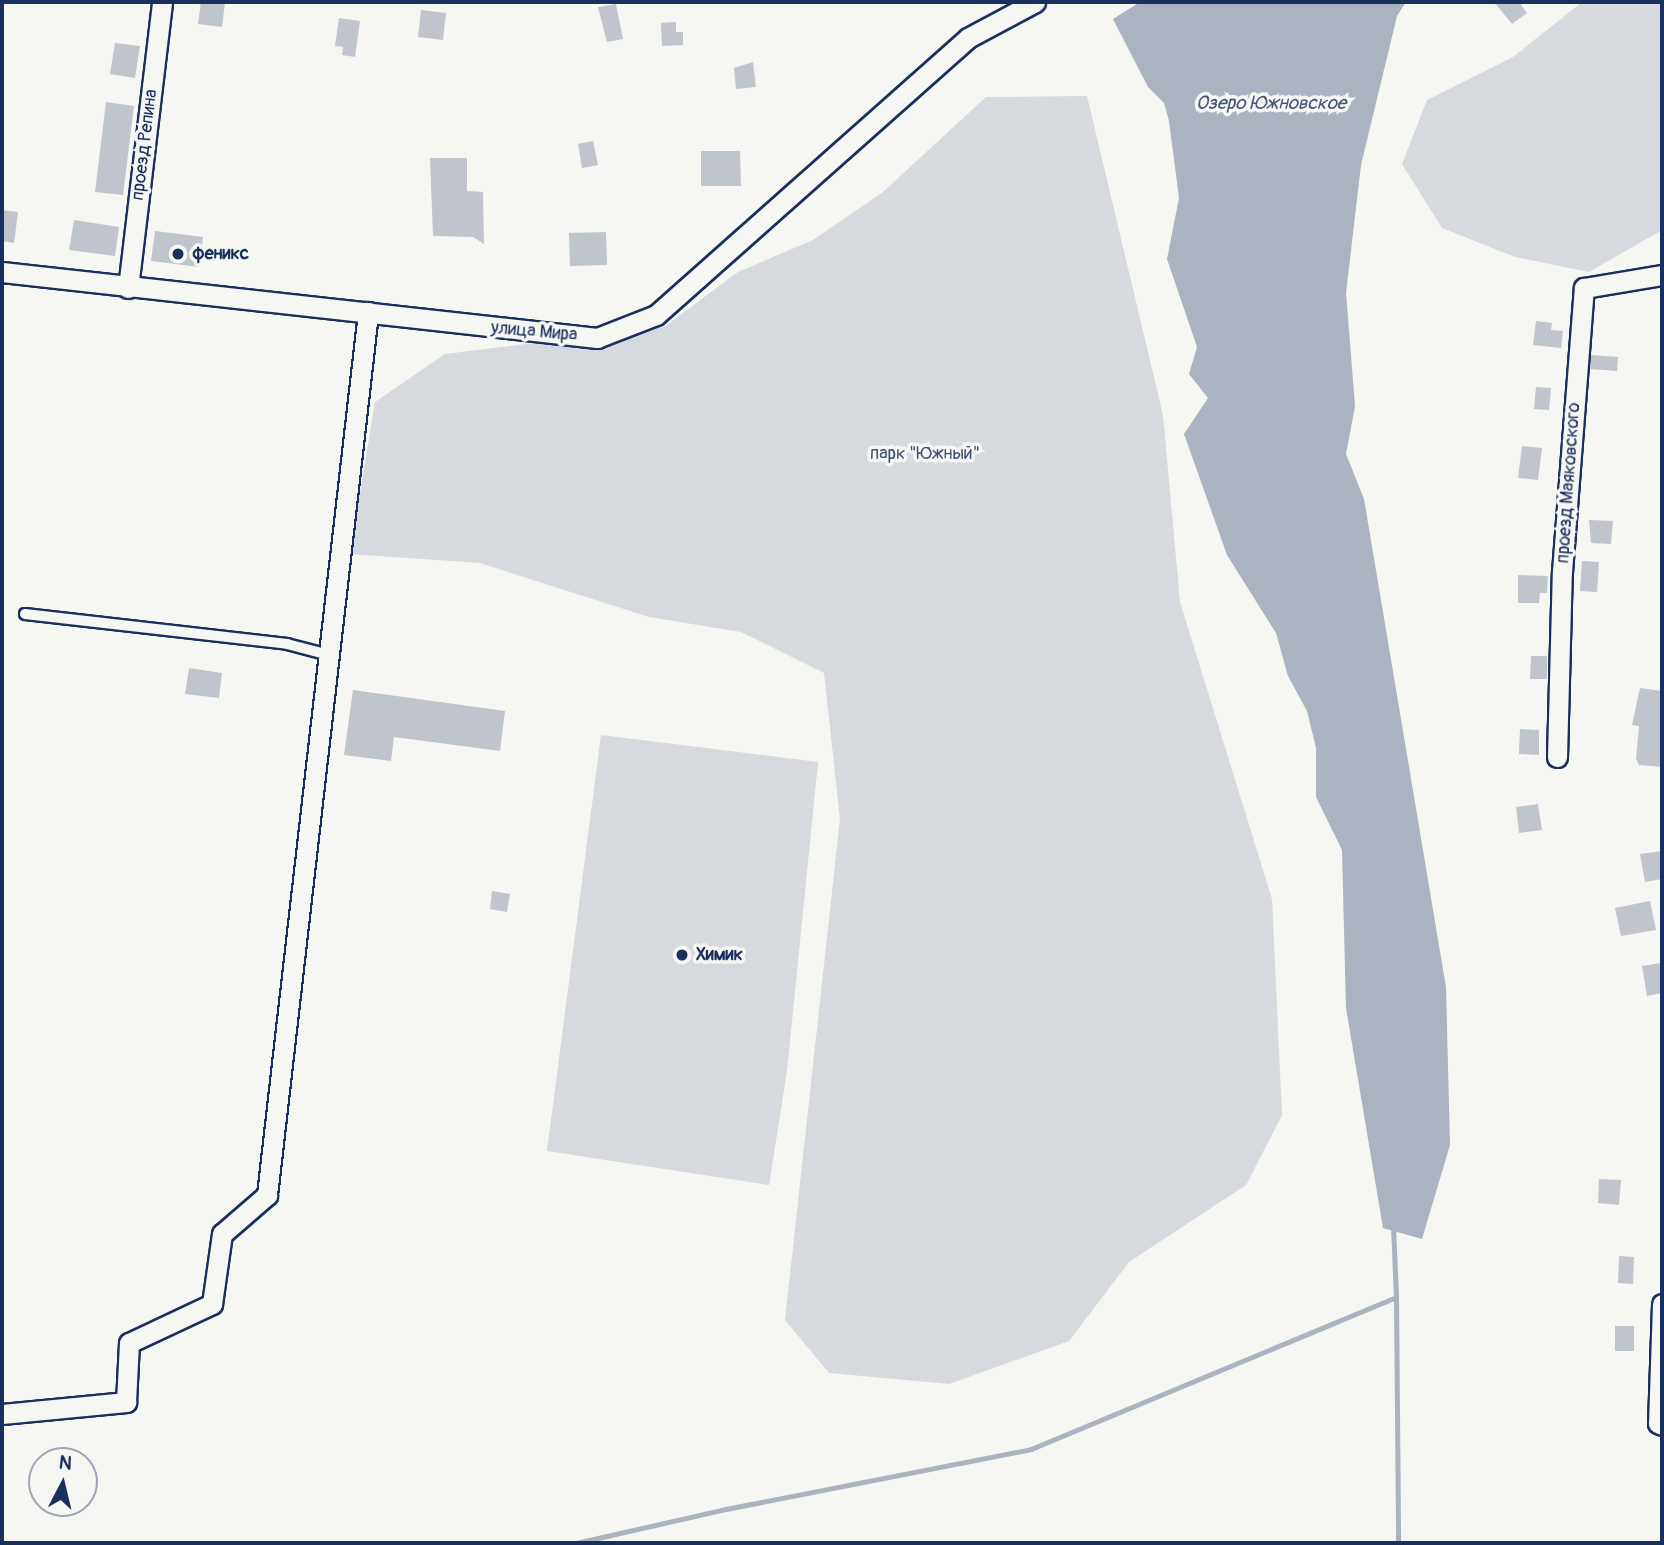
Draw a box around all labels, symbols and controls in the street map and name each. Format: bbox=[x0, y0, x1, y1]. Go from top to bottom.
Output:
street label: проезд Репина bbox=[127, 88, 163, 202]
water label: Озеро Южновское bbox=[1196, 93, 1346, 115]
place label: феникс bbox=[192, 243, 249, 265]
marker: феникс bbox=[170, 246, 186, 262]
street label: улица Мира bbox=[490, 317, 578, 347]
street label: проезд Маяковского bbox=[1553, 402, 1585, 564]
park label: парк "Южный" bbox=[870, 443, 980, 465]
place label: Химик bbox=[696, 944, 743, 966]
marker: Химик bbox=[674, 947, 690, 963]
north arrow bbox=[28, 1447, 98, 1517]
text: N bbox=[57, 1450, 73, 1476]

